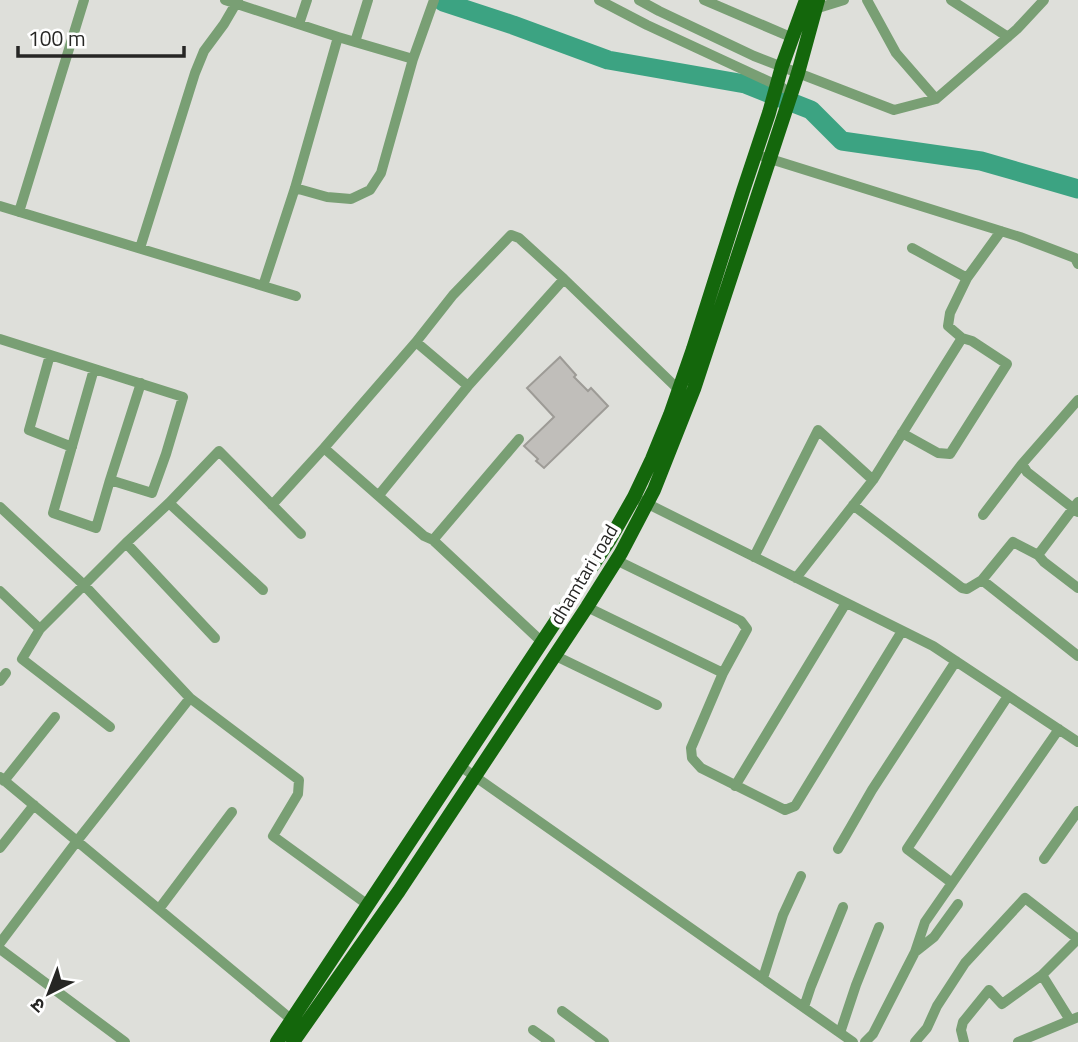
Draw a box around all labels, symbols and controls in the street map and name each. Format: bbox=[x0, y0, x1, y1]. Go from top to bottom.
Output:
scale bar bbox=[18, 14, 184, 58]
text: 100 m bbox=[28, 22, 85, 54]
street label: dhamtari road bbox=[542, 518, 624, 630]
north arrow bbox=[14, 958, 84, 1028]
text: उ bbox=[23, 991, 51, 1021]

